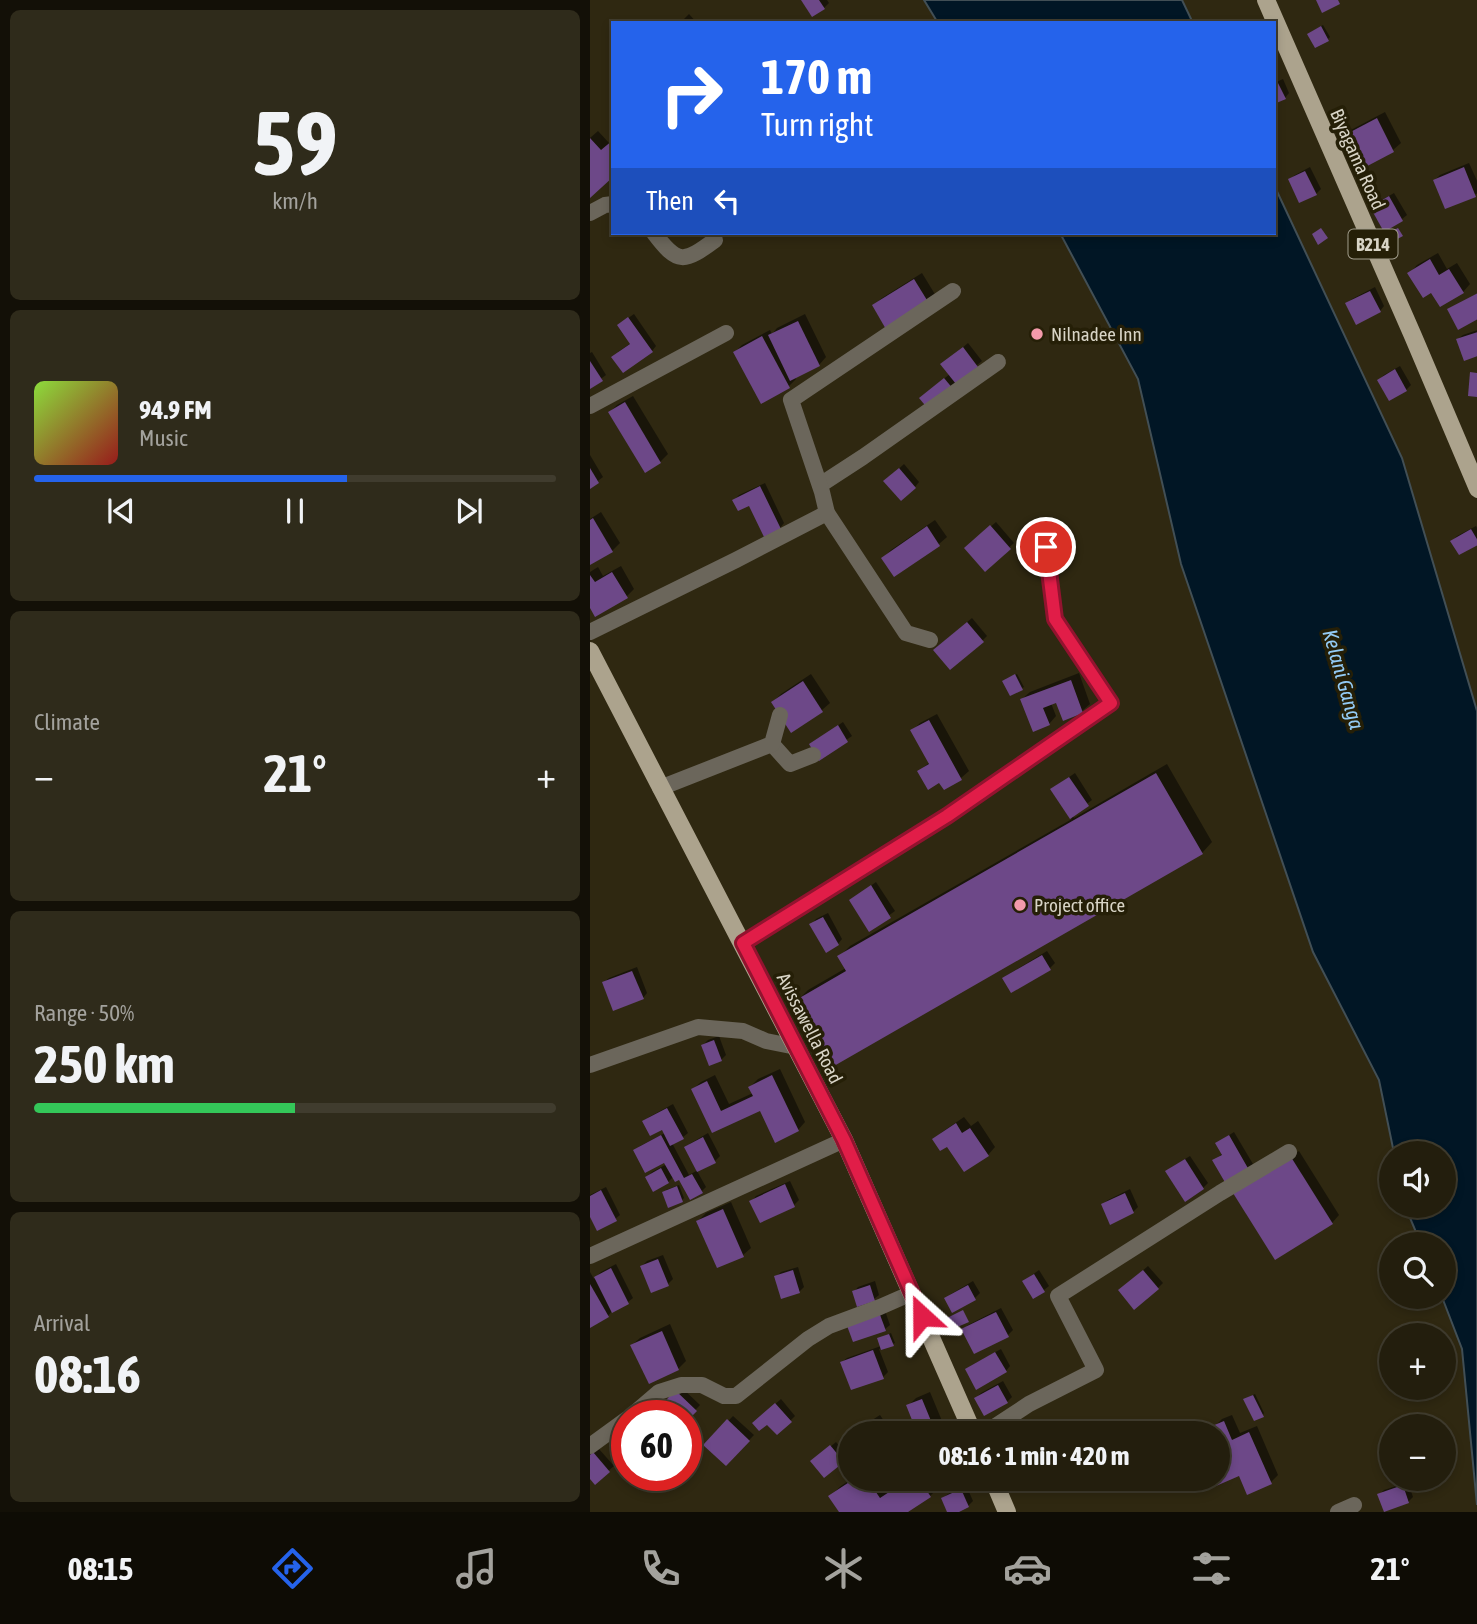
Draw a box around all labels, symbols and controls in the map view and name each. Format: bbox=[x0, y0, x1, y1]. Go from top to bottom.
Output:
text: 170 m bbox=[761, 48, 872, 104]
icon: right bbox=[646, 49, 737, 140]
text: 59 bbox=[252, 90, 338, 194]
street label: Biyagama Road bbox=[1326, 105, 1390, 213]
text: Turn right bbox=[761, 106, 874, 143]
icon: left bbox=[708, 182, 746, 220]
text: Then bbox=[646, 186, 694, 216]
text: km/h bbox=[272, 188, 318, 214]
road number: B214 bbox=[1348, 230, 1398, 258]
place label: Nilnadee Inn bbox=[1051, 323, 1142, 345]
marker: Nilnadee Inn bbox=[1029, 326, 1045, 342]
text: 94.9 FM bbox=[139, 395, 212, 425]
text: Music bbox=[139, 425, 187, 451]
icon: previous bbox=[102, 492, 140, 530]
icon: pause bbox=[276, 492, 314, 530]
icon: next bbox=[450, 492, 488, 530]
pin bbox=[1016, 517, 1076, 577]
icon: arrive bbox=[1027, 528, 1065, 566]
water label: Kelani Ganga bbox=[1318, 626, 1370, 732]
text: Climate bbox=[34, 709, 100, 735]
text: 21° bbox=[263, 743, 327, 803]
text: − bbox=[34, 753, 54, 796]
text: + bbox=[536, 753, 556, 796]
place label: Project office bbox=[1034, 894, 1125, 916]
marker: Project office bbox=[1012, 897, 1028, 913]
street label: Avissawella Road bbox=[773, 969, 847, 1087]
text: Range · 50% bbox=[34, 1000, 134, 1026]
text: 250 km bbox=[34, 1034, 175, 1094]
map controls bbox=[1379, 1141, 1456, 1491]
button: sound bbox=[1379, 1141, 1456, 1218]
button: search bbox=[1379, 1232, 1456, 1309]
position arrow bbox=[885, 1279, 959, 1353]
text: Arrival bbox=[34, 1310, 90, 1336]
button: + bbox=[1379, 1323, 1456, 1400]
text: 08:16 bbox=[34, 1344, 141, 1404]
speed limit sign: 60 bbox=[611, 1400, 702, 1491]
button: − bbox=[1379, 1414, 1456, 1491]
text: 08:16 · 1 min · 420 m bbox=[939, 1441, 1129, 1471]
icon: directions bbox=[268, 1544, 317, 1593]
icon: music bbox=[452, 1544, 501, 1593]
icon: phone bbox=[636, 1544, 685, 1593]
icon: climate bbox=[819, 1544, 868, 1593]
icon: car bbox=[1003, 1544, 1052, 1593]
icon: filters bbox=[1187, 1544, 1236, 1593]
text: 08:15 bbox=[67, 1550, 133, 1587]
text: 21° bbox=[1371, 1550, 1410, 1587]

